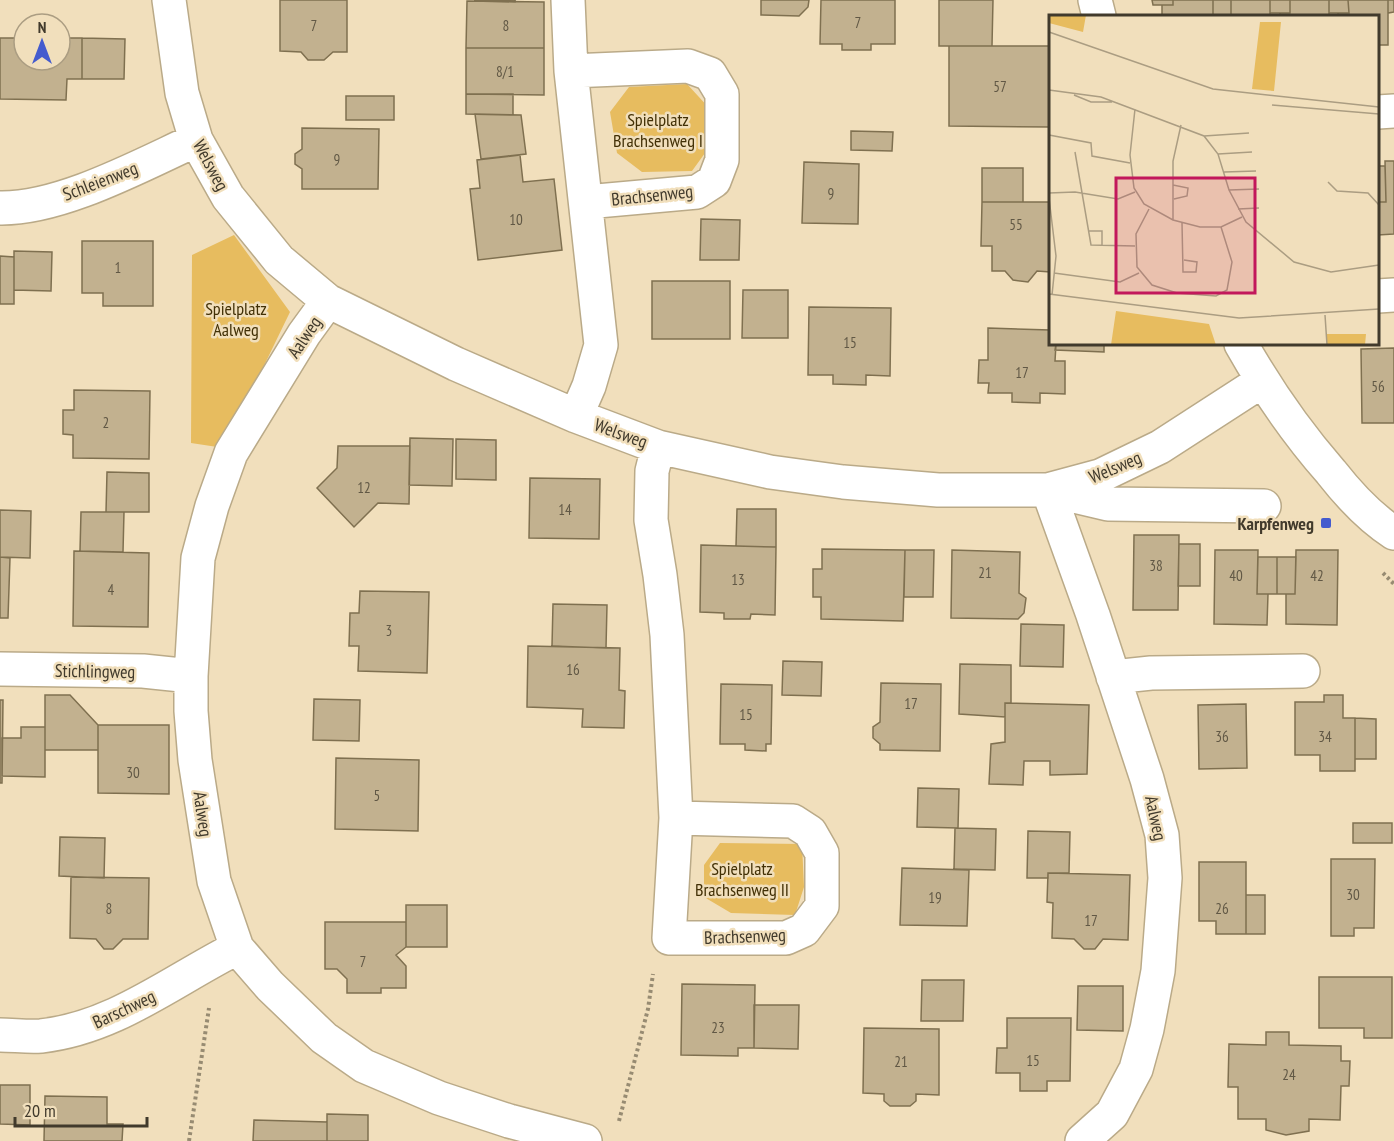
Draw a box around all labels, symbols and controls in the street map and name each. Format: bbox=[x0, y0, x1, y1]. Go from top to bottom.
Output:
north arrow bbox=[12, 12, 72, 72]
house number: 7 bbox=[855, 13, 861, 32]
inset map bbox=[1049, 15, 1379, 345]
house number: 7 bbox=[311, 16, 317, 35]
house number: 8 bbox=[503, 16, 509, 35]
text: N bbox=[38, 17, 46, 37]
house number: 8/1 bbox=[496, 62, 514, 81]
house number: 57 bbox=[993, 77, 1007, 96]
park label: Spielplatz Brachsenweg I bbox=[613, 108, 703, 152]
street label: Welsweg bbox=[188, 135, 234, 195]
house number: 9 bbox=[334, 150, 340, 169]
street label: Schleienweg bbox=[59, 156, 141, 206]
street label: Brachsenweg bbox=[610, 179, 694, 211]
house number: 9 bbox=[828, 184, 834, 203]
house number: 10 bbox=[509, 210, 523, 229]
house number: 55 bbox=[1009, 215, 1023, 234]
house number: 1 bbox=[115, 258, 121, 277]
park label: Spielplatz Aalweg bbox=[205, 297, 267, 341]
street label: Aalweg bbox=[282, 312, 326, 362]
house number: 15 bbox=[843, 333, 857, 352]
house number: 17 bbox=[1015, 363, 1029, 382]
house number: 56 bbox=[1371, 377, 1385, 396]
house number: 2 bbox=[103, 413, 109, 432]
street label: Welsweg bbox=[591, 413, 651, 453]
street label: Welsweg bbox=[1085, 446, 1145, 488]
house number: 12 bbox=[357, 478, 371, 497]
house number: 14 bbox=[558, 500, 572, 519]
place label: Karpfenweg bbox=[1237, 512, 1314, 535]
marker: Karpfenweg bbox=[1319, 516, 1333, 530]
house number: 38 bbox=[1149, 556, 1163, 575]
house number: 21 bbox=[978, 563, 992, 582]
house number: 40 bbox=[1229, 566, 1243, 585]
house number: 42 bbox=[1310, 566, 1324, 585]
house number: 13 bbox=[731, 570, 745, 589]
house number: 4 bbox=[108, 580, 115, 599]
house number: 3 bbox=[386, 621, 392, 640]
street label: Stichlingweg bbox=[55, 659, 135, 683]
house number: 16 bbox=[566, 660, 580, 679]
house number: 17 bbox=[904, 694, 918, 713]
house number: 15 bbox=[739, 705, 753, 724]
house number: 36 bbox=[1215, 727, 1229, 746]
house number: 34 bbox=[1318, 727, 1332, 746]
house number: 30 bbox=[126, 763, 140, 782]
house number: 5 bbox=[374, 786, 380, 805]
street label: Aalweg bbox=[188, 790, 218, 838]
street label: Aalweg bbox=[1140, 793, 1172, 843]
park label: Spielplatz Brachsenweg II bbox=[695, 857, 789, 901]
house number: 30 bbox=[1346, 885, 1360, 904]
house number: 19 bbox=[928, 888, 942, 907]
house number: 8 bbox=[106, 899, 112, 918]
house number: 26 bbox=[1215, 899, 1229, 918]
house number: 17 bbox=[1084, 911, 1098, 930]
street label: Brachsenweg bbox=[704, 923, 786, 949]
house number: 7 bbox=[360, 952, 366, 971]
street label: Barschweg bbox=[89, 985, 159, 1033]
house number: 23 bbox=[711, 1018, 725, 1037]
house number: 15 bbox=[1026, 1051, 1040, 1070]
house number: 21 bbox=[894, 1052, 908, 1071]
house number: 24 bbox=[1282, 1065, 1296, 1084]
scale bar bbox=[15, 1090, 147, 1128]
text: 20 m bbox=[24, 1099, 56, 1122]

